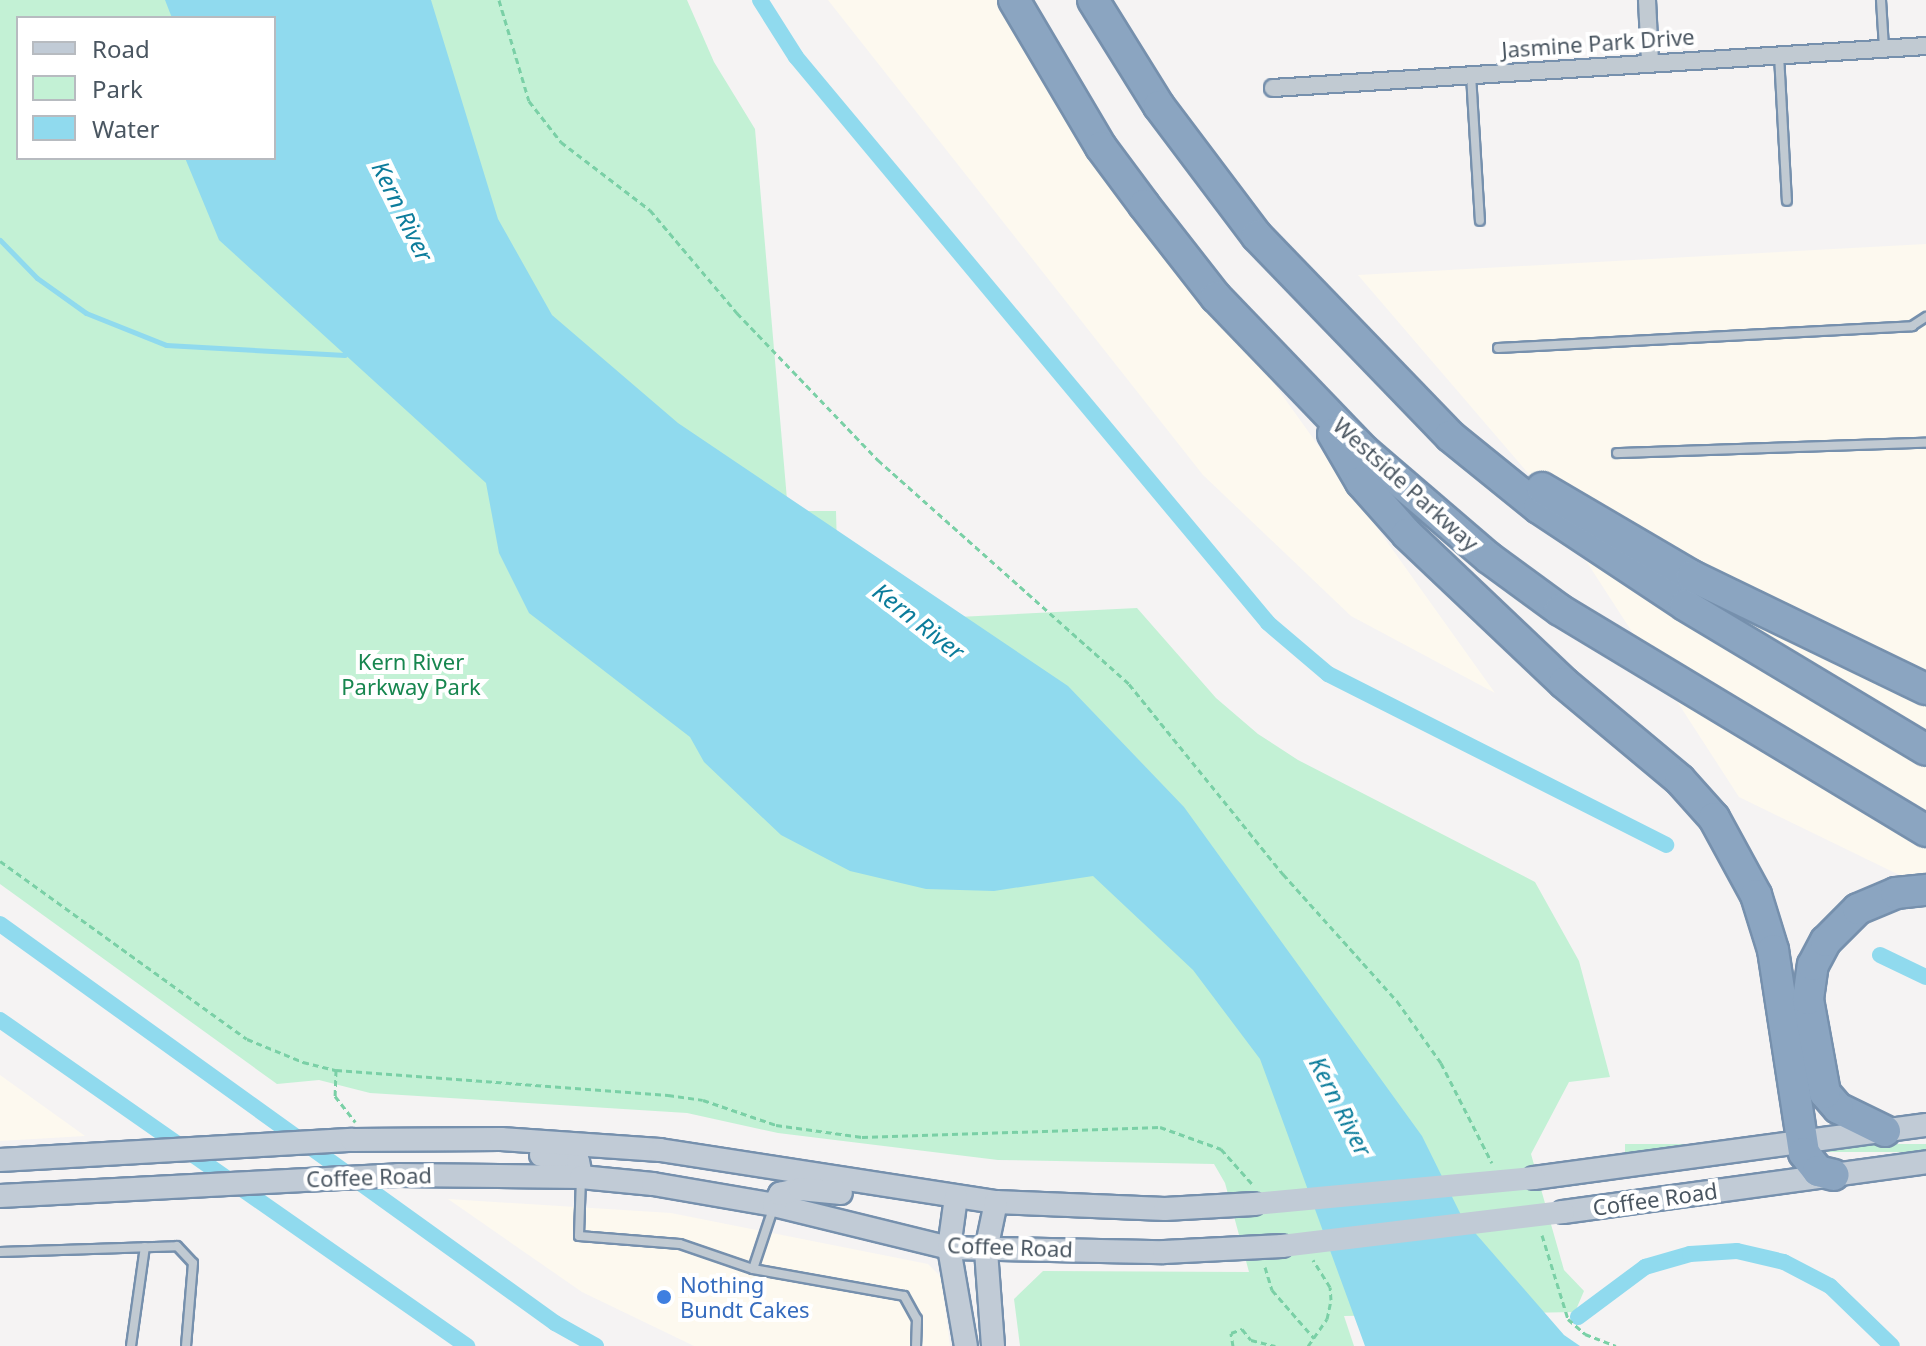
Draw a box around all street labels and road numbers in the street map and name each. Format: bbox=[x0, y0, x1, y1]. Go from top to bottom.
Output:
street label: Jasmine Park Drive bbox=[1501, 23, 1695, 63]
street label: Westside Parkway bbox=[1328, 412, 1484, 556]
street label: Coffee Road bbox=[306, 1162, 432, 1192]
street label: Coffee Road bbox=[1591, 1177, 1719, 1221]
street label: Coffee Road bbox=[947, 1232, 1073, 1262]

